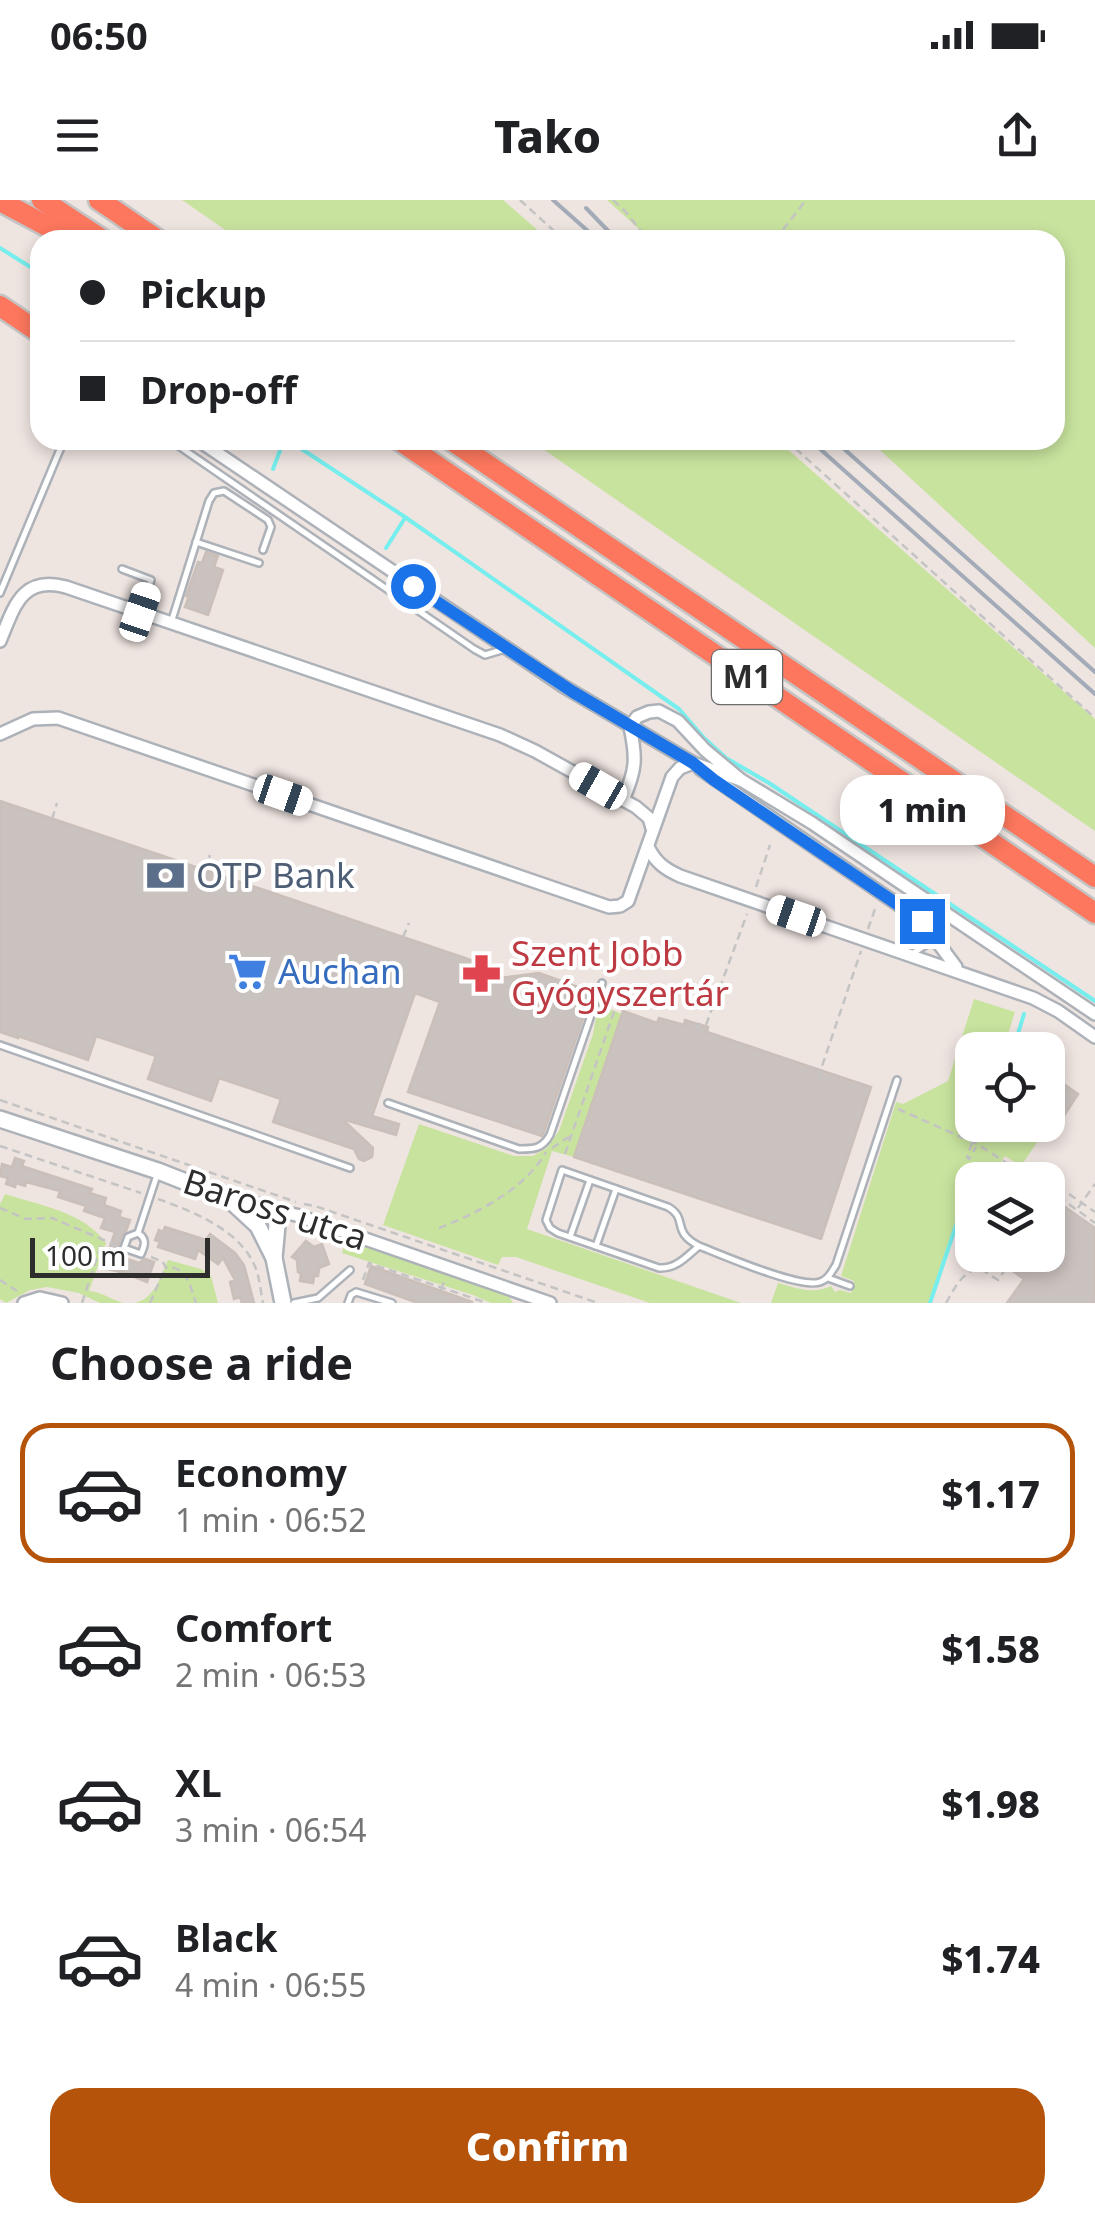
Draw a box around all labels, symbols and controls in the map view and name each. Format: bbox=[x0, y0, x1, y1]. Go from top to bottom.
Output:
text: 06:50 bbox=[50, 9, 148, 61]
text: Tako bbox=[494, 105, 601, 166]
icon: menu bbox=[50, 108, 105, 163]
icon: share bbox=[990, 108, 1045, 163]
text: Pickup bbox=[140, 267, 267, 319]
text: Drop-off bbox=[140, 363, 297, 415]
route start bbox=[391, 564, 436, 609]
car bbox=[116, 579, 164, 645]
road number: M1 bbox=[712, 650, 782, 704]
car bbox=[565, 758, 631, 814]
car bbox=[250, 771, 316, 819]
callout: 1 min bbox=[840, 776, 1004, 846]
text: 1 min bbox=[878, 788, 967, 831]
place label: OTP Bank bbox=[196, 851, 355, 898]
bank icon: OTP Bank bbox=[145, 855, 187, 897]
car bbox=[763, 892, 829, 940]
route end bbox=[900, 899, 945, 944]
place label: Szent Jobb Gyógyszertár bbox=[511, 929, 729, 1016]
place label: Auchan bbox=[278, 947, 402, 994]
supermarket icon: Auchan bbox=[227, 951, 269, 993]
pharmacy icon: Szent Jobb Gyógyszertár bbox=[460, 953, 502, 995]
map controls bbox=[955, 1032, 1065, 1272]
button: locate bbox=[955, 1032, 1065, 1142]
street label: Baross utca bbox=[178, 1157, 373, 1260]
button: layers bbox=[955, 1162, 1065, 1272]
scale bar bbox=[30, 1233, 210, 1278]
text: 100 m bbox=[45, 1236, 127, 1274]
text: Choose a ride bbox=[50, 1332, 353, 1393]
text: Economy bbox=[175, 1446, 347, 1498]
icon: car bbox=[55, 1448, 145, 1538]
text: $1.17 bbox=[941, 1467, 1040, 1519]
text: 1 min · 06:52 bbox=[175, 1498, 367, 1541]
text: Comfort bbox=[175, 1601, 332, 1653]
icon: car bbox=[55, 1603, 145, 1693]
text: $1.58 bbox=[941, 1622, 1040, 1674]
text: 2 min · 06:53 bbox=[175, 1653, 367, 1696]
text: XL bbox=[175, 1756, 222, 1808]
icon: car bbox=[55, 1758, 145, 1848]
text: $1.98 bbox=[941, 1777, 1040, 1829]
text: 3 min · 06:54 bbox=[175, 1808, 367, 1851]
text: Black bbox=[175, 1911, 278, 1963]
icon: car bbox=[55, 1913, 145, 2003]
text: $1.74 bbox=[941, 1932, 1040, 1984]
text: 4 min · 06:55 bbox=[175, 1963, 367, 2006]
button: Confirm bbox=[50, 2088, 1045, 2203]

